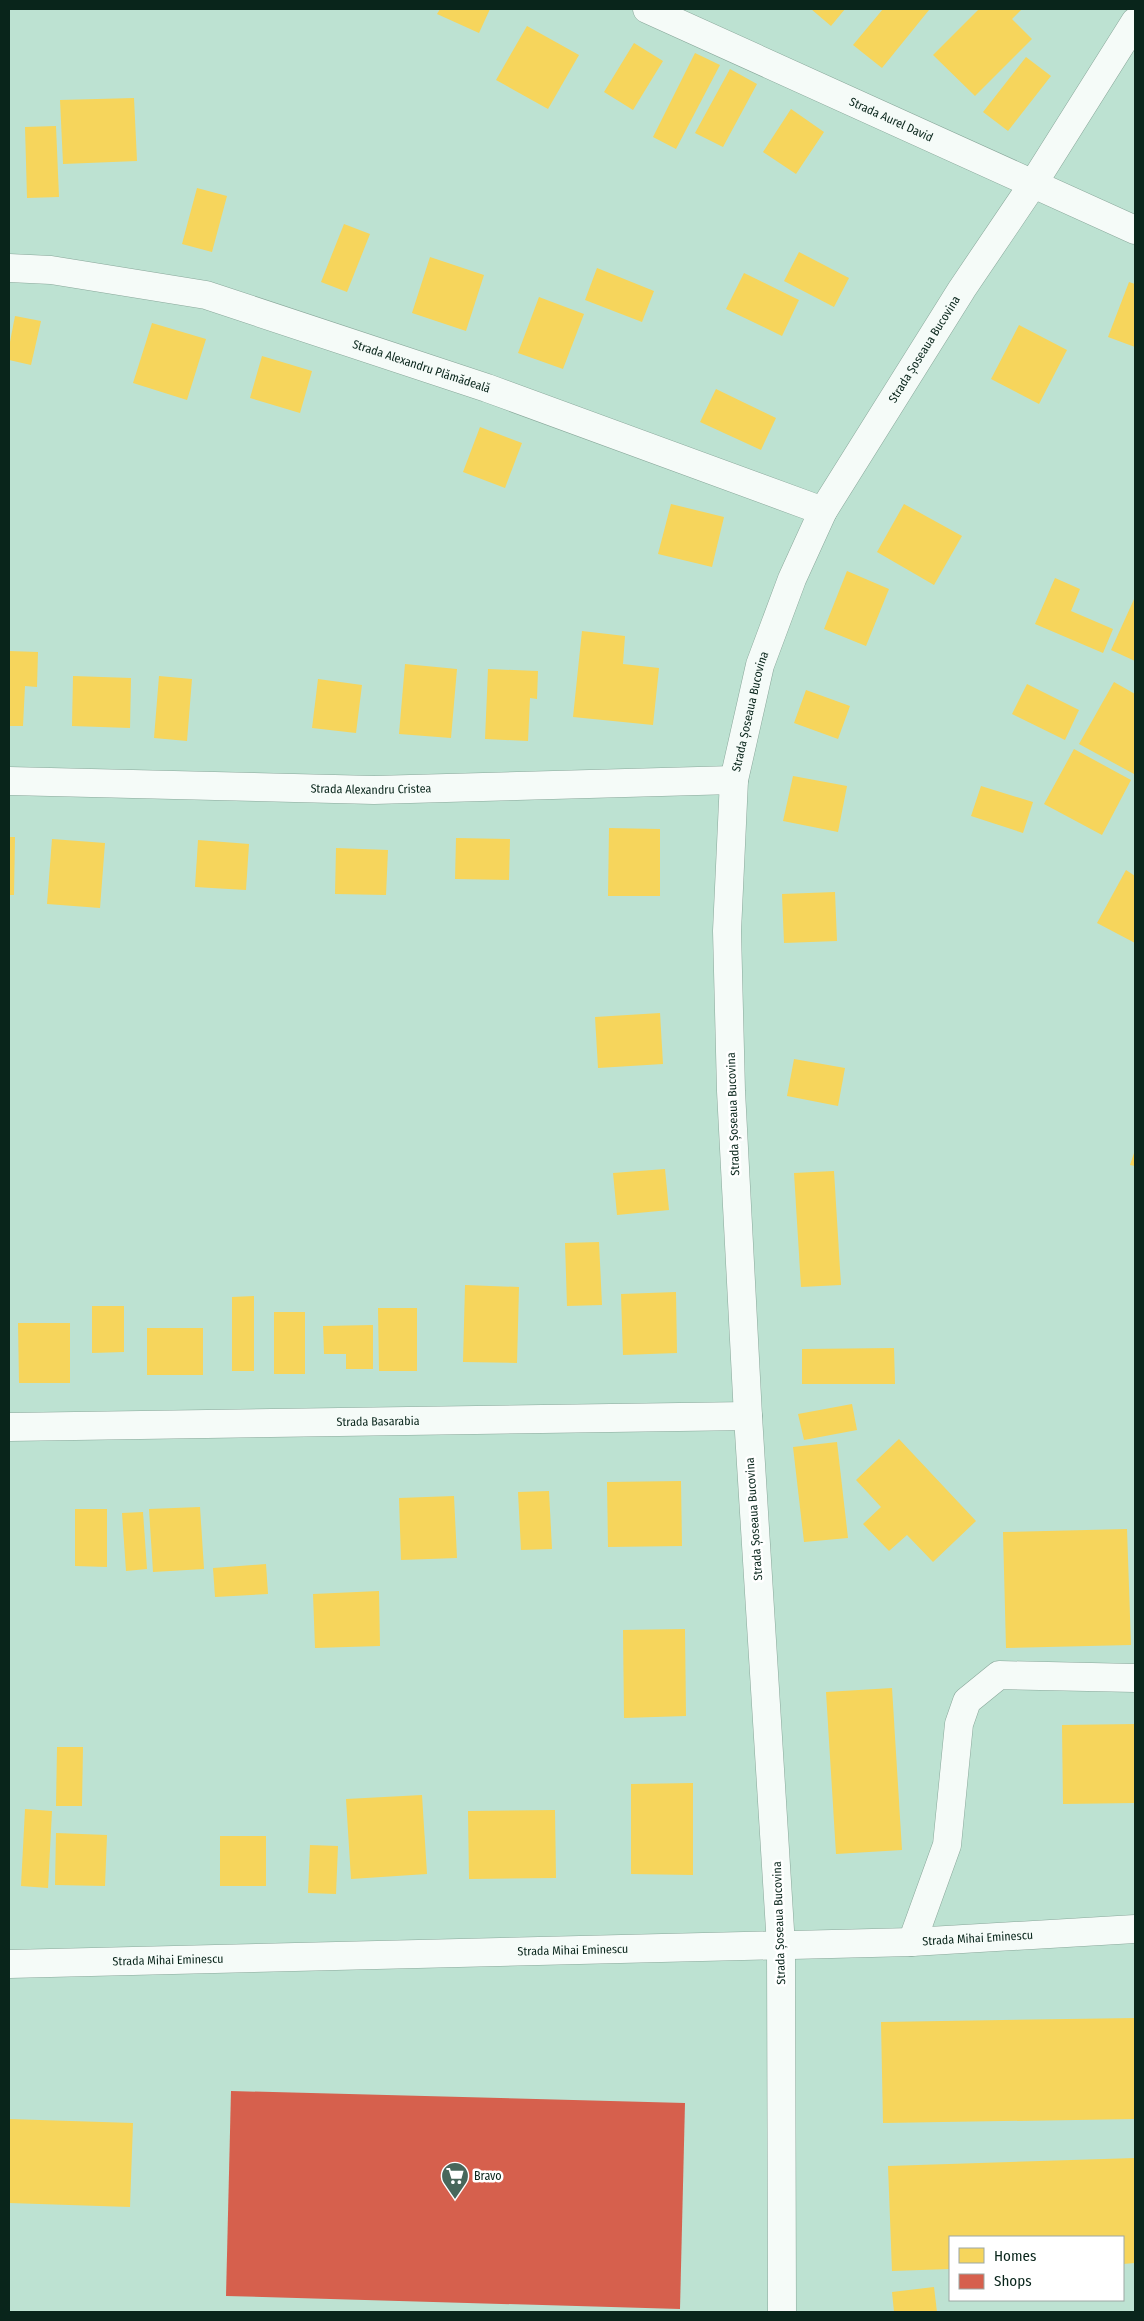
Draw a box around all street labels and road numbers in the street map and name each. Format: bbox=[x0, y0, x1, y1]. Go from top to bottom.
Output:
street label: Strada Aurel David bbox=[847, 95, 935, 145]
street label: Strada Șoseaua Bucovina bbox=[886, 293, 963, 405]
street label: Strada Alexandru Plămădeală bbox=[351, 337, 492, 396]
street label: Strada Șoseaua Bucovina bbox=[729, 649, 772, 773]
street label: Strada Alexandru Cristea bbox=[310, 781, 432, 797]
street label: Strada Șoseaua Bucovina bbox=[724, 1052, 743, 1176]
street label: Strada Basarabia bbox=[336, 1414, 420, 1429]
street label: Strada Șoseaua Bucovina bbox=[743, 1457, 766, 1581]
street label: Strada Șoseaua Bucovina bbox=[770, 1861, 789, 1985]
street label: Strada Mihai Eminescu bbox=[922, 1928, 1033, 1948]
street label: Strada Mihai Eminescu bbox=[517, 1942, 628, 1959]
street label: Strada Mihai Eminescu bbox=[112, 1952, 224, 1968]

